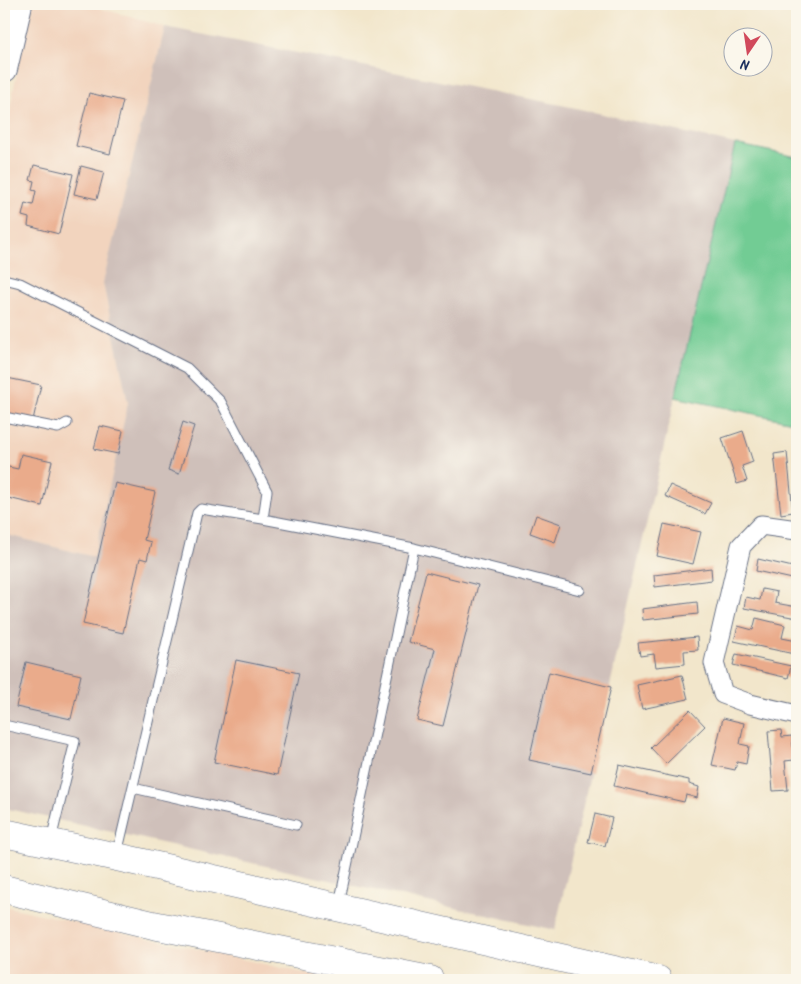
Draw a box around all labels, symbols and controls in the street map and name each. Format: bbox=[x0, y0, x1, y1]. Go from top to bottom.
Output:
north arrow bbox=[724, 28, 774, 78]
text: N bbox=[738, 52, 752, 75]

